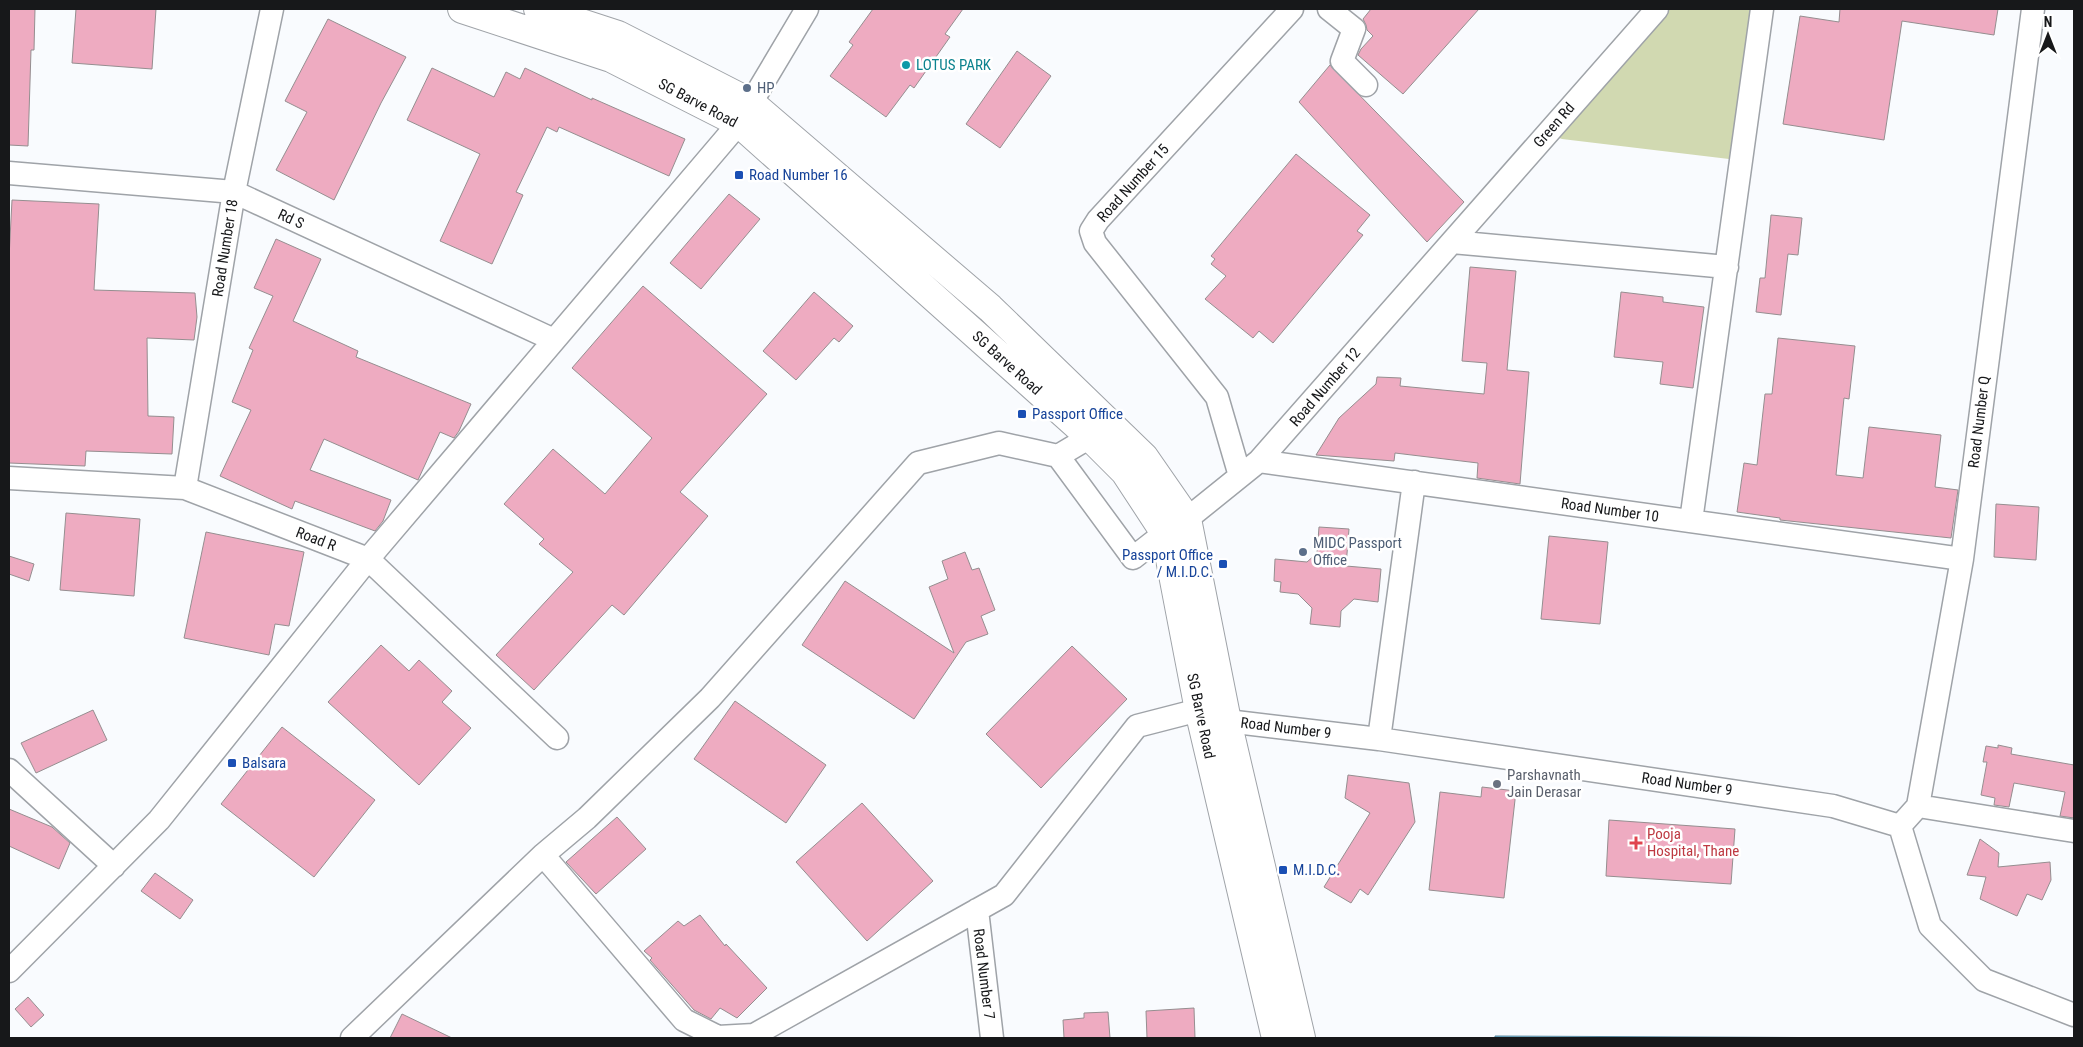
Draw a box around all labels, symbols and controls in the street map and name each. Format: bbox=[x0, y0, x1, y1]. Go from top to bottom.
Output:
north arrow bbox=[2023, 10, 2073, 60]
text: N bbox=[2044, 14, 2052, 30]
place label: LOTUS PARK bbox=[916, 56, 992, 74]
marker: LOTUS PARK bbox=[900, 59, 912, 71]
street label: SG Barve Road bbox=[655, 75, 741, 131]
place label: HP bbox=[757, 79, 775, 97]
marker: HP bbox=[741, 82, 753, 94]
street label: Green Rd bbox=[1530, 99, 1578, 151]
street label: Road Number 15 bbox=[1093, 140, 1173, 226]
place label: Road Number 16 bbox=[749, 166, 848, 184]
marker: Road Number 16 bbox=[733, 169, 745, 181]
street label: Road Number 18 bbox=[208, 198, 242, 298]
street label: Rd S bbox=[275, 205, 307, 233]
street label: SG Barve Road bbox=[969, 327, 1045, 399]
street label: Road Number 12 bbox=[1286, 344, 1364, 430]
street label: Road Number Q bbox=[1964, 375, 1994, 469]
place label: Passport Office bbox=[1032, 405, 1123, 423]
marker: Passport Office bbox=[1016, 408, 1028, 420]
street label: Road Number 10 bbox=[1560, 494, 1660, 526]
street label: Road R bbox=[293, 523, 339, 555]
place label: MIDC Passport Office bbox=[1313, 534, 1402, 569]
place label: Passport Office / M.I.D.C. bbox=[1122, 546, 1213, 581]
marker: MIDC Passport Office bbox=[1297, 546, 1309, 558]
marker: Passport Office / M.I.D.C. bbox=[1217, 558, 1229, 570]
street label: SG Barve Road bbox=[1183, 672, 1219, 760]
street label: Road Number 9 bbox=[1240, 714, 1332, 742]
place label: Balsara bbox=[242, 754, 286, 772]
marker: Balsara bbox=[226, 757, 238, 769]
place label: Parshavnath Jain Derasar bbox=[1507, 766, 1582, 801]
street label: Road Number 9 bbox=[1641, 769, 1733, 799]
marker: Parshavnath Jain Derasar bbox=[1491, 778, 1503, 790]
place label: Pooja Hospital, Thane bbox=[1647, 825, 1739, 860]
marker: Pooja Hospital, Thane bbox=[1629, 836, 1643, 850]
place label: M.I.D.C. bbox=[1293, 861, 1340, 879]
marker: M.I.D.C. bbox=[1277, 864, 1289, 876]
street label: Road Number 7 bbox=[970, 928, 998, 1020]

